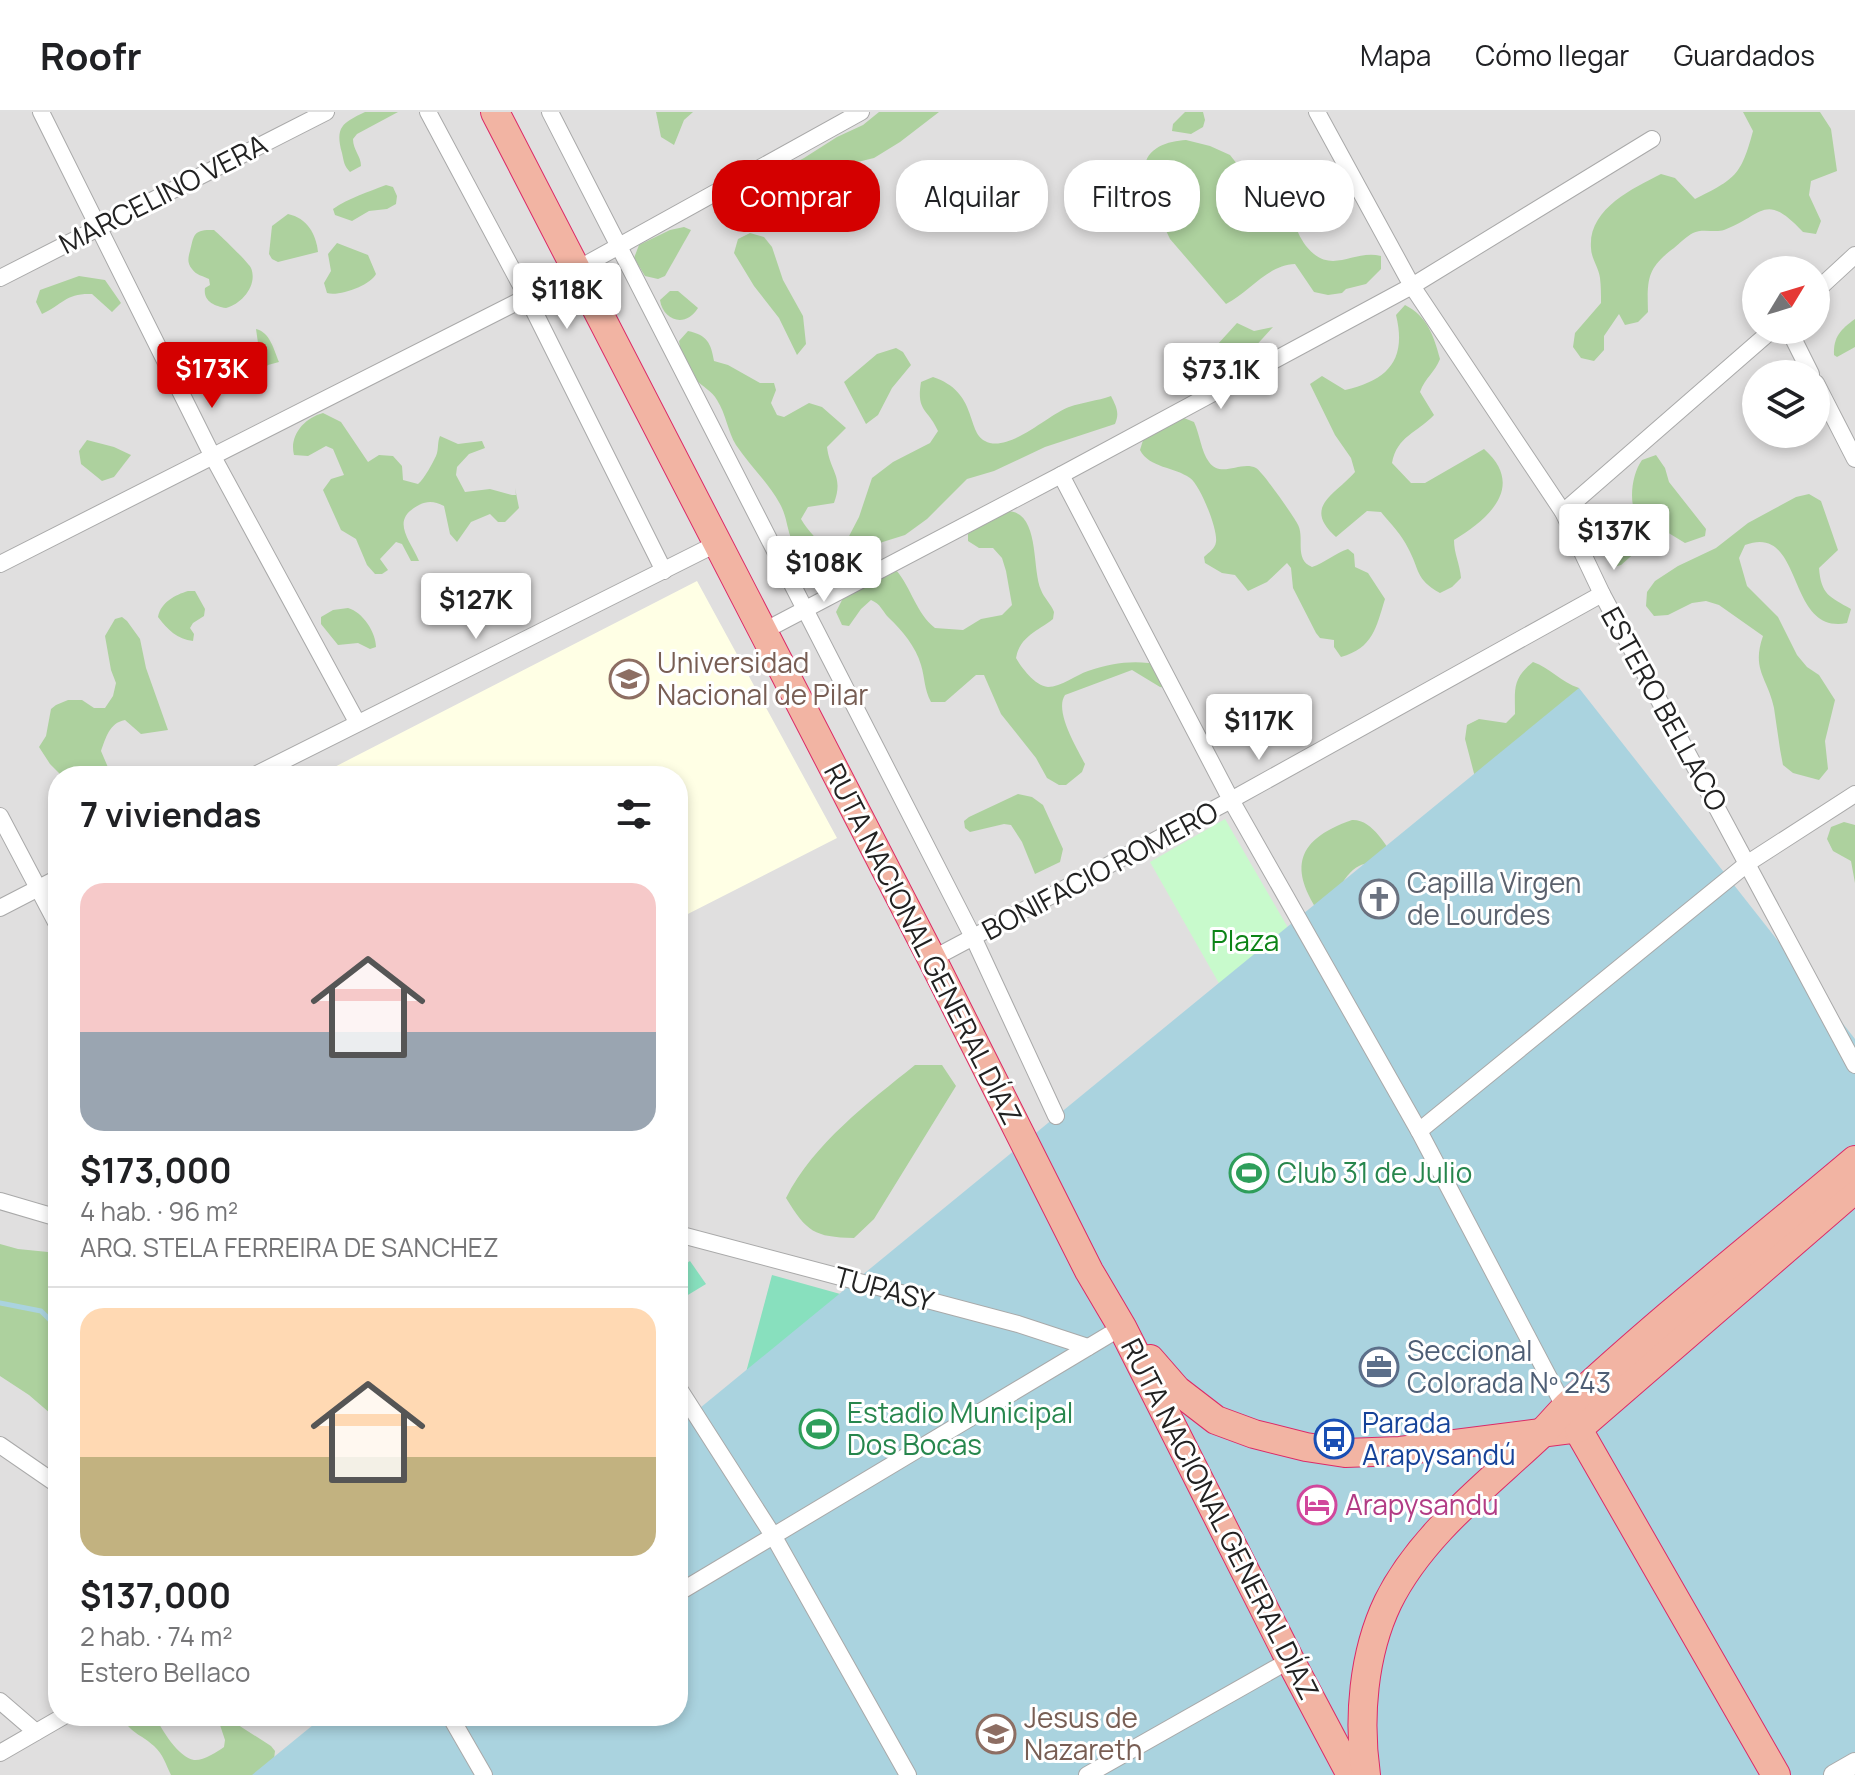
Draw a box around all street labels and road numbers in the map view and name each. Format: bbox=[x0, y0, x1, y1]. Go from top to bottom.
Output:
street label: MARCELINO VERA bbox=[52, 124, 273, 262]
street label: ESTERO BELLACO bbox=[1593, 600, 1737, 817]
street label: RUTA NACIONAL GENERAL DÍAZ bbox=[816, 757, 1032, 1131]
street label: BONIFACIO ROMERO bbox=[975, 792, 1224, 948]
street label: TUPASY bbox=[831, 1257, 938, 1320]
street label: RUTA NACIONAL GENERAL DÍAZ bbox=[1113, 1332, 1329, 1706]

